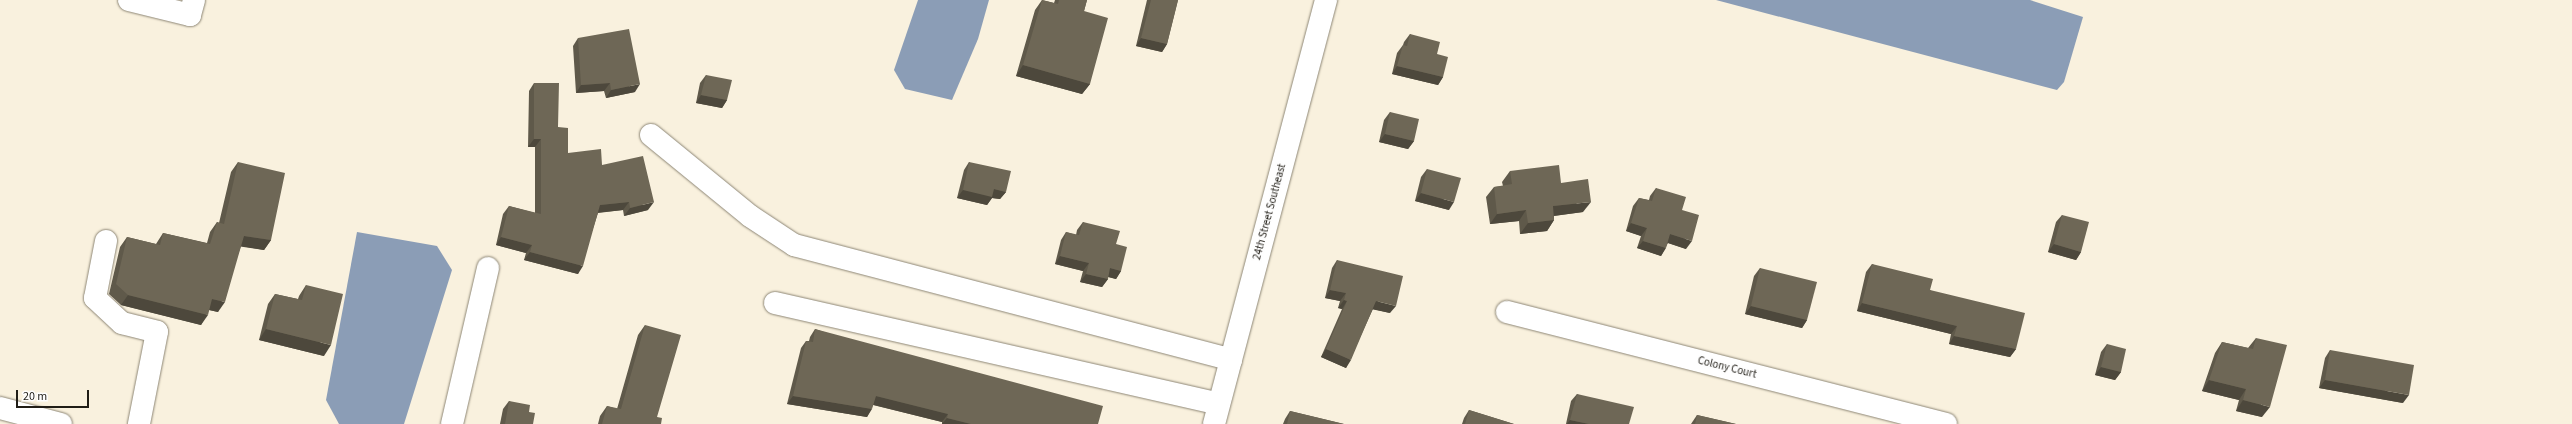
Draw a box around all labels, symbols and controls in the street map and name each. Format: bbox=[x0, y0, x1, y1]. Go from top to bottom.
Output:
street label: 24th Street Southeast bbox=[1251, 162, 1289, 262]
street label: Colony Court bbox=[1696, 354, 1758, 382]
scale bar bbox=[18, 382, 91, 408]
text: 20 m bbox=[23, 388, 47, 405]

